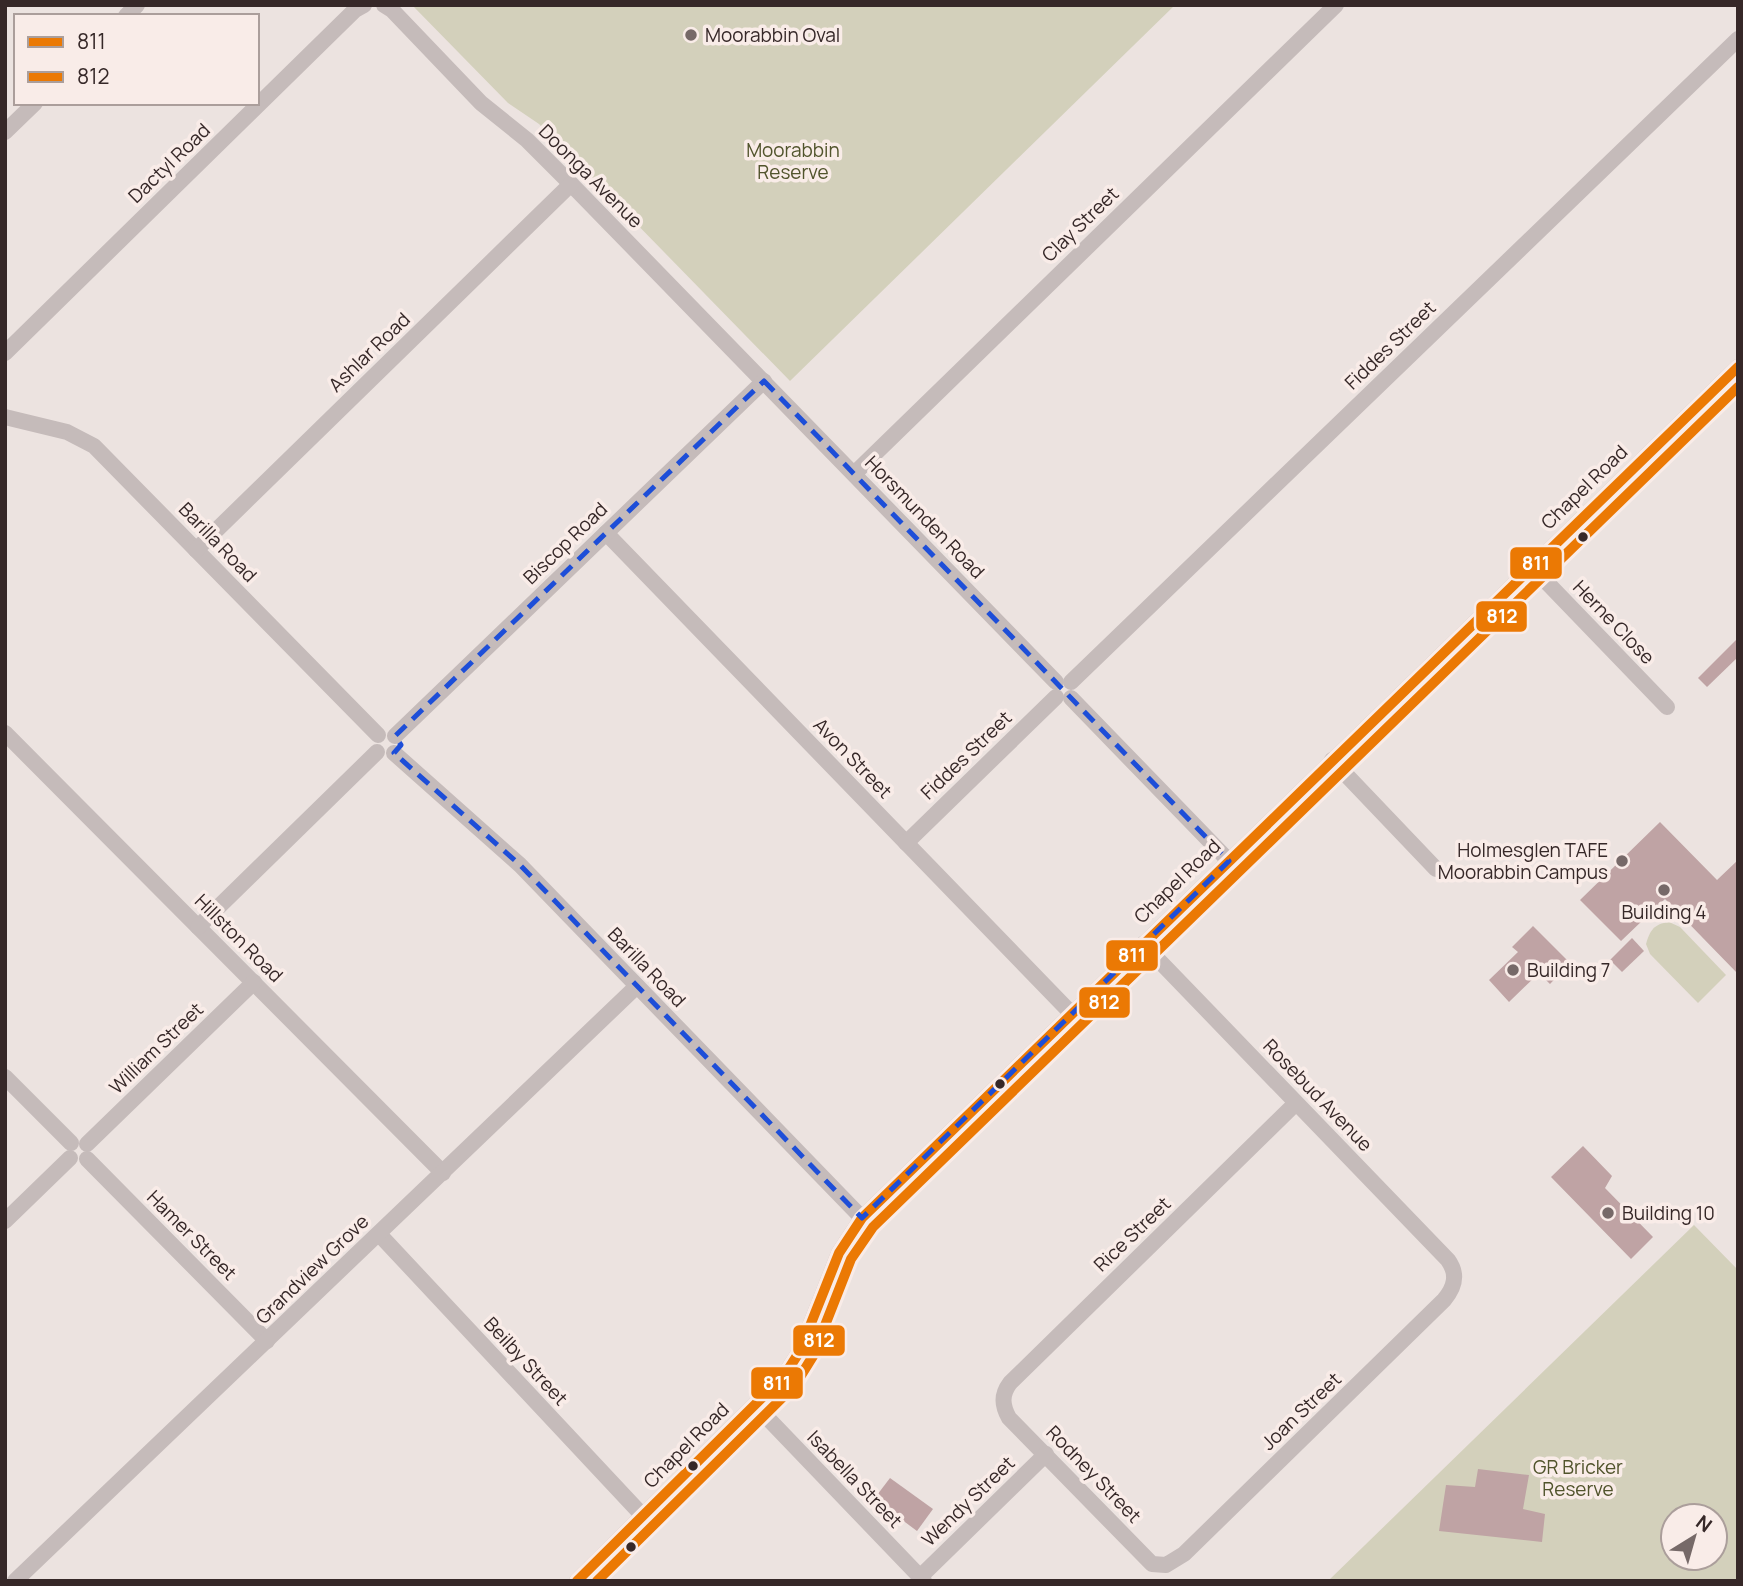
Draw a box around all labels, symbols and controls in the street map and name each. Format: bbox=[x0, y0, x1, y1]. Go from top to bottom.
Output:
legend bbox=[14, 14, 259, 105]
place label: Moorabbin Oval bbox=[705, 22, 840, 48]
text: 811 bbox=[77, 27, 106, 55]
marker: Moorabbin Oval bbox=[683, 27, 699, 43]
text: 812 bbox=[77, 62, 109, 90]
street label: Dactyl Road bbox=[122, 117, 216, 209]
street label: Doonga Avenue bbox=[533, 118, 649, 234]
park label: Moorabbin Reserve bbox=[746, 137, 840, 185]
street label: Clay Street bbox=[1036, 181, 1124, 267]
street label: Fiddes Street bbox=[1339, 295, 1441, 395]
street label: Ashlar Road bbox=[323, 307, 415, 397]
street label: Chapel Road bbox=[1535, 439, 1633, 535]
street label: Horsmunden Road bbox=[860, 450, 990, 584]
street label: Barilla Road bbox=[173, 496, 263, 588]
street label: Biscop Road bbox=[517, 496, 613, 590]
unlabelled marker bbox=[1576, 530, 1590, 544]
line badge: 811 bbox=[1509, 546, 1563, 580]
text: 811 bbox=[1522, 550, 1550, 576]
street label: Herne Close bbox=[1567, 574, 1661, 670]
line badge: 812 bbox=[1475, 600, 1528, 633]
text: 812 bbox=[1486, 603, 1518, 629]
street label: Fiddes Street bbox=[915, 705, 1017, 805]
street label: Avon Street bbox=[808, 712, 898, 804]
street label: Chapel Road bbox=[1128, 833, 1226, 929]
place label: Holmesglen TAFE Moorabbin Campus bbox=[1438, 837, 1608, 885]
marker: Holmesglen TAFE Moorabbin Campus bbox=[1614, 853, 1630, 869]
marker: Building 4 bbox=[1656, 882, 1672, 898]
street label: Hillston Road bbox=[189, 888, 289, 988]
place label: Building 4 bbox=[1621, 899, 1707, 925]
street label: Barilla Road bbox=[602, 921, 692, 1013]
line badge: 811 bbox=[1105, 939, 1159, 972]
text: 811 bbox=[1118, 942, 1146, 968]
place label: Building 7 bbox=[1527, 957, 1610, 983]
marker: Building 7 bbox=[1505, 962, 1521, 978]
line badge: 812 bbox=[1078, 986, 1131, 1019]
text: 812 bbox=[1088, 989, 1120, 1015]
street label: William Street bbox=[103, 996, 209, 1100]
street label: Rosebud Avenue bbox=[1258, 1033, 1378, 1157]
unlabelled marker bbox=[993, 1077, 1007, 1091]
street label: Hamer Street bbox=[141, 1184, 243, 1286]
street label: Rice Street bbox=[1088, 1191, 1176, 1277]
place label: Building 10 bbox=[1622, 1200, 1715, 1226]
marker: Building 10 bbox=[1600, 1205, 1616, 1221]
street label: Grandview Grove bbox=[250, 1208, 374, 1330]
street label: Beilby Street bbox=[478, 1311, 574, 1411]
line badge: 812 bbox=[792, 1324, 846, 1357]
text: 812 bbox=[803, 1327, 835, 1353]
line badge: 811 bbox=[750, 1366, 804, 1400]
street label: Joan Street bbox=[1255, 1366, 1347, 1456]
text: 811 bbox=[763, 1370, 791, 1396]
street label: Chapel Road bbox=[638, 1397, 734, 1493]
street label: Rodney Street bbox=[1041, 1420, 1147, 1528]
street label: Isabella Street bbox=[802, 1425, 908, 1533]
street label: Wendy Street bbox=[916, 1450, 1020, 1552]
park label: GR Bricker Reserve bbox=[1533, 1454, 1623, 1502]
unlabelled marker bbox=[686, 1459, 700, 1473]
north arrow bbox=[1659, 1502, 1729, 1572]
text: N bbox=[1691, 1509, 1718, 1538]
unlabelled marker bbox=[624, 1540, 638, 1554]

